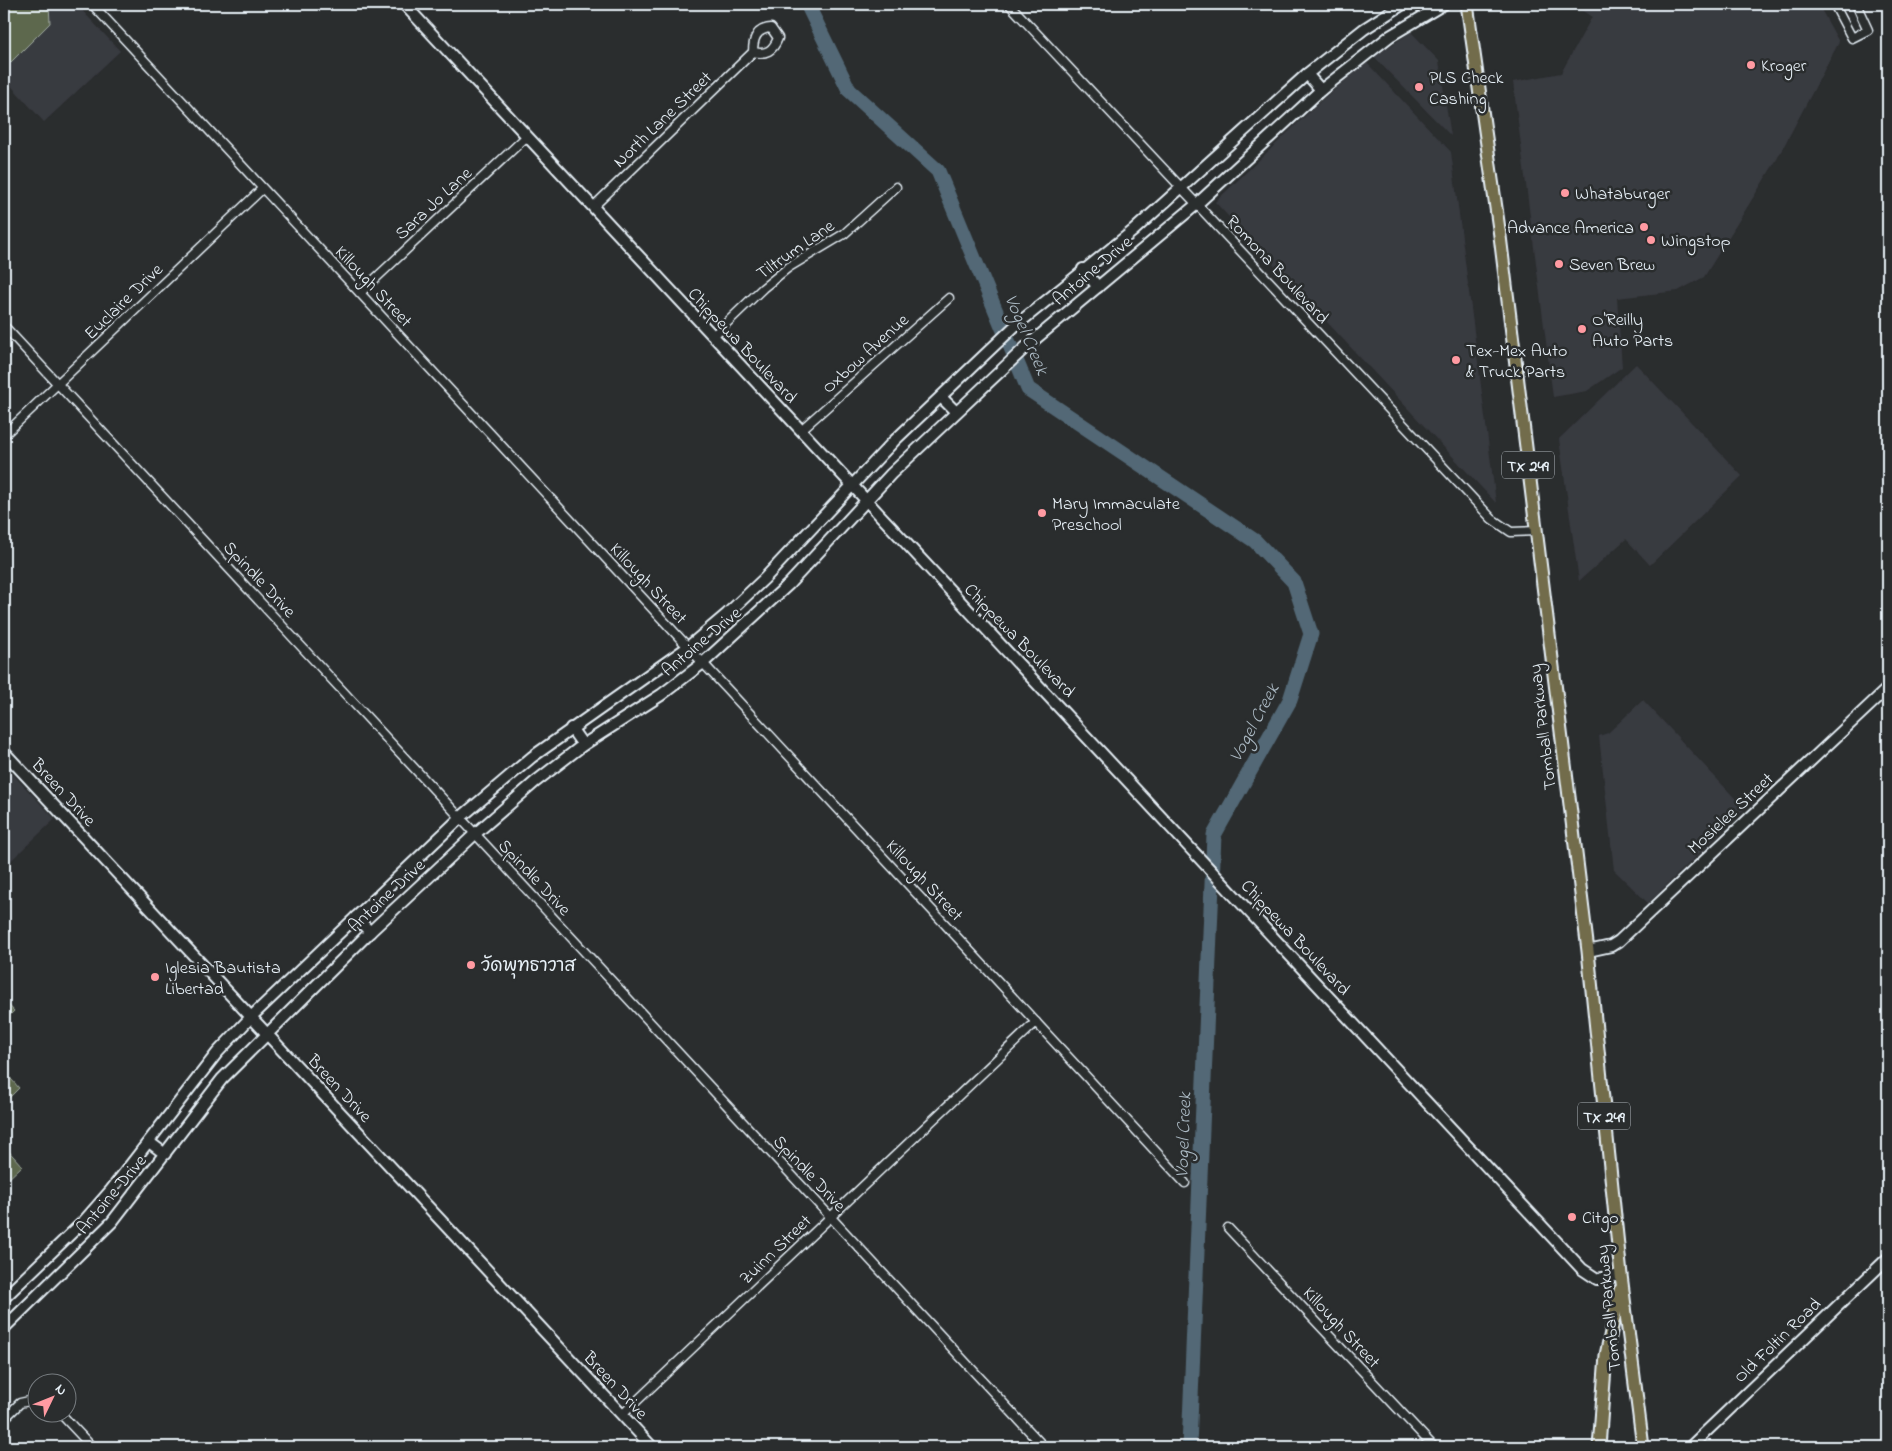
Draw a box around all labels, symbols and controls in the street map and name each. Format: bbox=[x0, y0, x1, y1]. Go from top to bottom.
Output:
place label: Kroger bbox=[1761, 54, 1807, 81]
marker: Kroger bbox=[1745, 59, 1757, 71]
street label: North Lane Street bbox=[608, 66, 719, 175]
place label: PLS Check Cashing bbox=[1429, 66, 1504, 114]
marker: PLS Check Cashing bbox=[1413, 81, 1425, 93]
street label: Sara Jo Lane bbox=[390, 161, 479, 247]
place label: Whataburger bbox=[1575, 182, 1670, 209]
marker: Whataburger bbox=[1559, 187, 1571, 199]
street label: Romona Boulevard bbox=[1219, 210, 1334, 331]
street label: Tiltrum Lane bbox=[752, 214, 841, 287]
place label: Advance America bbox=[1507, 216, 1634, 242]
marker: Advance America bbox=[1638, 221, 1650, 233]
place label: Wingstop bbox=[1661, 229, 1731, 256]
street label: Antoine Drive bbox=[1048, 230, 1140, 313]
marker: Wingstop bbox=[1645, 234, 1657, 246]
street label: Killough Street bbox=[327, 241, 417, 335]
place label: Seven Brew bbox=[1569, 253, 1655, 279]
street label: Euclaire Drive bbox=[79, 257, 170, 347]
marker: Seven Brew bbox=[1553, 258, 1565, 270]
street label: Chippewa Boulevard bbox=[681, 282, 802, 410]
water label: Vogel Creek bbox=[996, 290, 1055, 381]
street label: Oxbow Avenue bbox=[817, 308, 916, 401]
place label: O'Reilly Auto Parts bbox=[1592, 308, 1673, 355]
marker: O'Reilly Auto Parts bbox=[1576, 323, 1588, 335]
place label: Tex-Mex Auto & Truck Parts bbox=[1466, 339, 1567, 386]
marker: Tex-Mex Auto & Truck Parts bbox=[1450, 354, 1462, 366]
road number: TX 249 bbox=[1502, 452, 1554, 478]
place label: Mary Immaculate Preschool bbox=[1052, 492, 1181, 539]
marker: Mary Immaculate Preschool bbox=[1036, 507, 1048, 519]
street label: Spindle Drive bbox=[216, 536, 302, 625]
street label: Killough Street bbox=[602, 538, 692, 632]
street label: Chippewa Boulevard bbox=[957, 578, 1080, 705]
street label: Antoine Drive bbox=[657, 601, 749, 684]
street label: Tomball Parkway bbox=[1523, 662, 1565, 791]
water label: Vogel Creek bbox=[1223, 679, 1288, 768]
street label: Breen Drive bbox=[23, 753, 102, 834]
street label: Mosielee Street bbox=[1682, 768, 1780, 861]
street label: Spindle Drive bbox=[491, 834, 577, 923]
street label: Killough Street bbox=[878, 835, 968, 929]
street label: Antoine Drive bbox=[343, 853, 433, 939]
street label: Chippewa Boulevard bbox=[1234, 874, 1355, 1002]
place label: วัดพุทธาวาส bbox=[481, 954, 576, 980]
place label: Iglesia Bautista Libertad bbox=[165, 956, 281, 1003]
marker: วัดพุทธาวาส bbox=[465, 959, 477, 971]
marker: Iglesia Bautista Libertad bbox=[149, 971, 161, 983]
street label: Breen Drive bbox=[299, 1049, 378, 1130]
water label: Vogel Creek bbox=[1170, 1091, 1201, 1178]
road number: TX 249 bbox=[1578, 1102, 1630, 1130]
street label: Spindle Drive bbox=[766, 1130, 852, 1219]
street label: Antoine Drive bbox=[71, 1149, 154, 1241]
place label: Citgo bbox=[1582, 1206, 1619, 1233]
street label: Zuinn Street bbox=[735, 1209, 818, 1292]
marker: Citgo bbox=[1566, 1211, 1578, 1223]
street label: Tomball Parkway bbox=[1590, 1243, 1630, 1372]
street label: Killough Street bbox=[1295, 1282, 1385, 1376]
street label: Old Foltin Road bbox=[1729, 1293, 1828, 1390]
street label: Breen Drive bbox=[575, 1346, 654, 1427]
north arrow bbox=[28, 1374, 78, 1424]
text: N bbox=[50, 1380, 71, 1401]

